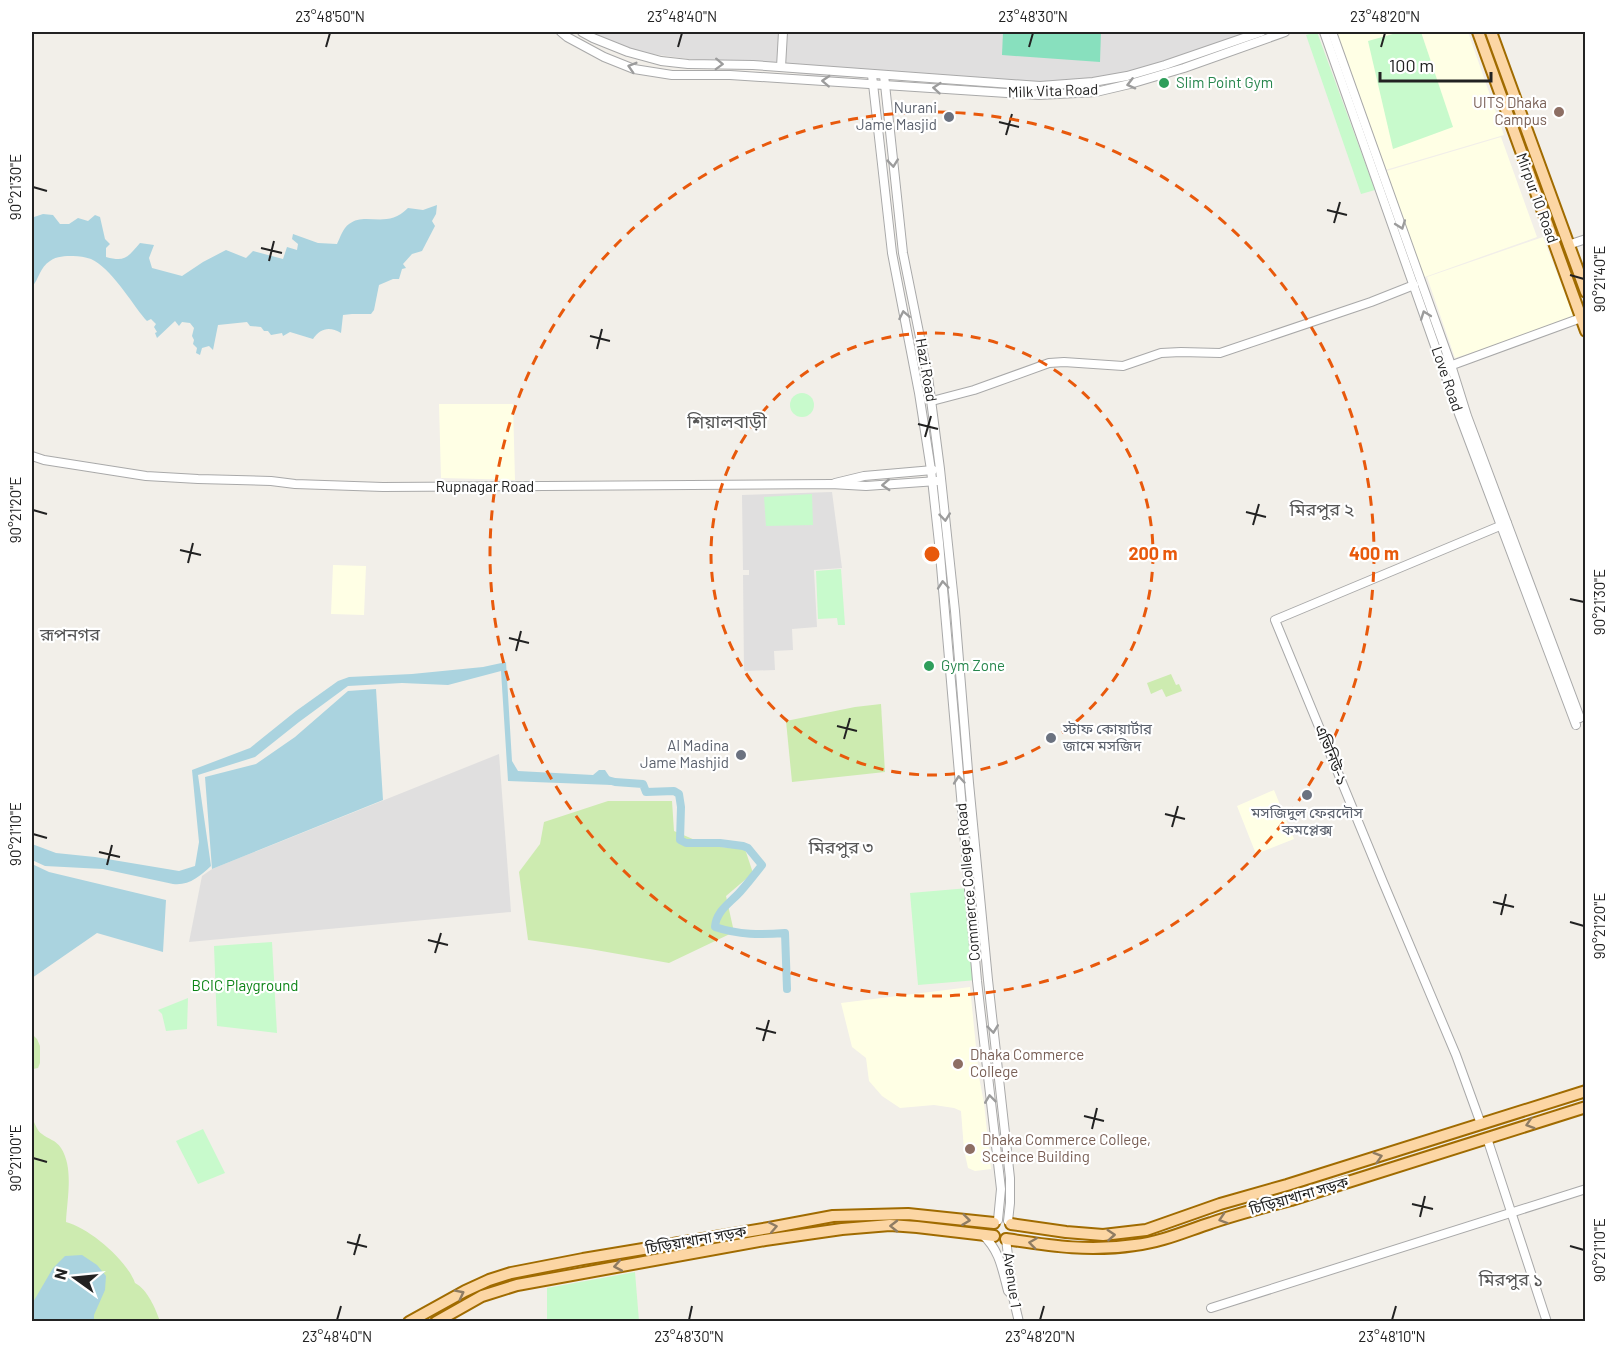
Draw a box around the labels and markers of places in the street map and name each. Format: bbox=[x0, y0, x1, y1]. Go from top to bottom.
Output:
place label: Slim Point Gym bbox=[1176, 73, 1273, 91]
marker: Slim Point Gym bbox=[1157, 76, 1171, 90]
place label: UITS Dhaka Campus bbox=[1473, 93, 1547, 128]
place label: Nurani Jame Masjid bbox=[856, 98, 937, 133]
marker: UITS Dhaka Campus bbox=[1552, 105, 1566, 119]
marker: Nurani Jame Masjid bbox=[942, 110, 956, 124]
centre of rings bbox=[922, 544, 942, 564]
place label: Gym Zone bbox=[941, 656, 1005, 674]
marker: Gym Zone bbox=[922, 659, 936, 673]
place label: স্টাফ কোয়ার্টার জামে মসজিদ bbox=[1062, 719, 1153, 754]
marker: স্টাফ কোয়ার্টার জামে মসজিদ bbox=[1044, 731, 1058, 745]
place label: Al Madina Jame Mashjid bbox=[640, 736, 729, 771]
marker: Al Madina Jame Mashjid bbox=[734, 748, 748, 762]
marker: মসজিদুল ফেরদৌস কমপ্লেক্স bbox=[1300, 788, 1314, 802]
place label: মসজিদুল ফেরদৌস কমপ্লেক্স bbox=[1250, 803, 1363, 838]
place label: Dhaka Commerce College bbox=[970, 1045, 1084, 1080]
marker: Dhaka Commerce College bbox=[951, 1057, 965, 1071]
place label: Dhaka Commerce College, Sceince Building bbox=[982, 1130, 1151, 1165]
marker: Dhaka Commerce College, Sceince Building bbox=[963, 1142, 977, 1156]

